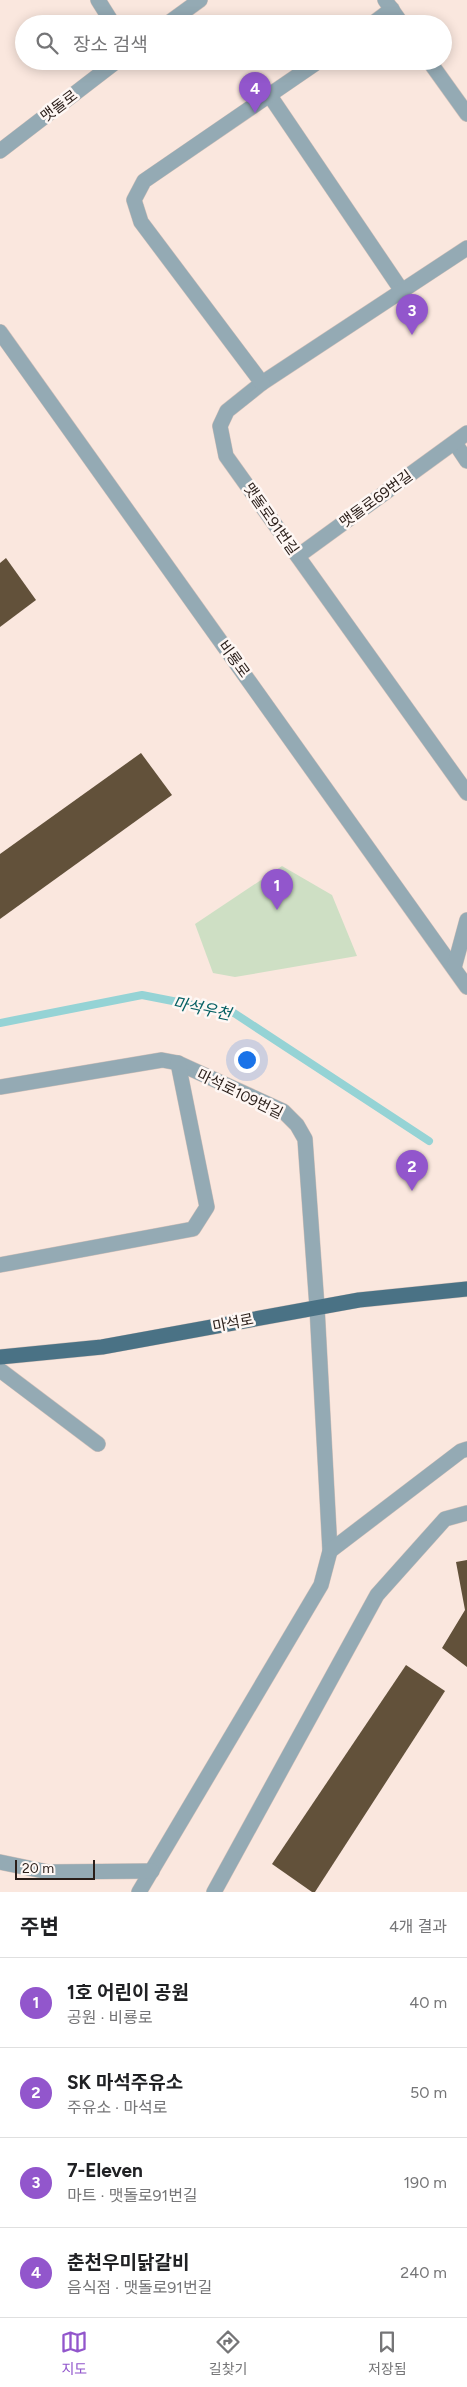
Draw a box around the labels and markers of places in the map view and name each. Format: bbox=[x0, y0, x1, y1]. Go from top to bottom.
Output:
pin: 4 bbox=[239, 72, 271, 113]
pin: 3 bbox=[396, 294, 428, 335]
pin: 1 bbox=[261, 869, 293, 910]
pin: 2 bbox=[396, 1150, 428, 1191]

